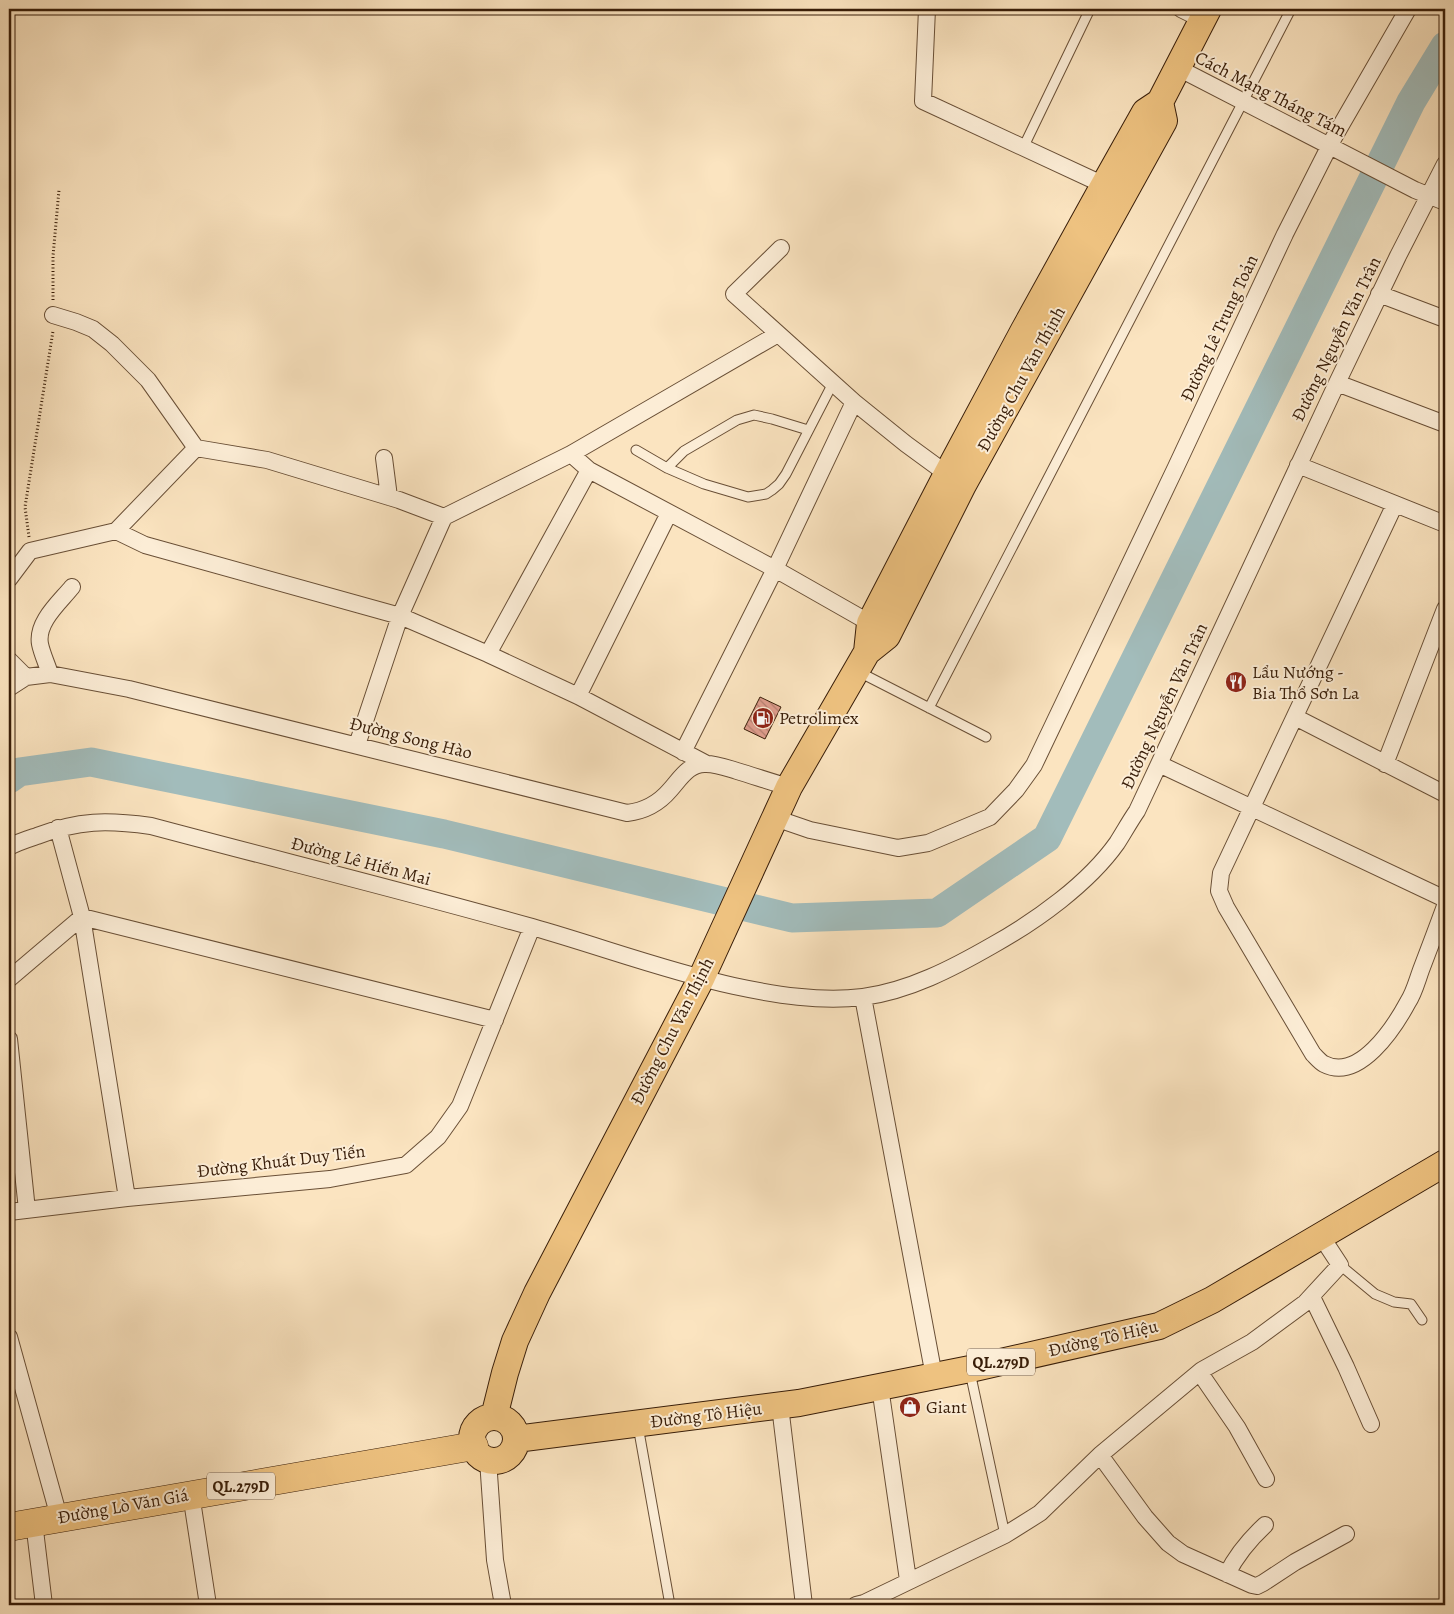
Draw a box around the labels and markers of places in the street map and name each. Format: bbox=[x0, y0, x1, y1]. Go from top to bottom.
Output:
place label: Lẩu Nướng - Bia Thổ Sơn La bbox=[1252, 660, 1360, 705]
restaurant icon: Lẩu Nướng - Bia Thổ Sơn La bbox=[1224, 670, 1248, 694]
fuel station icon: Petrolimex bbox=[751, 706, 775, 730]
place label: Petrolimex bbox=[779, 706, 859, 730]
shop icon: Giant bbox=[898, 1395, 922, 1419]
place label: Giant bbox=[926, 1395, 967, 1419]

